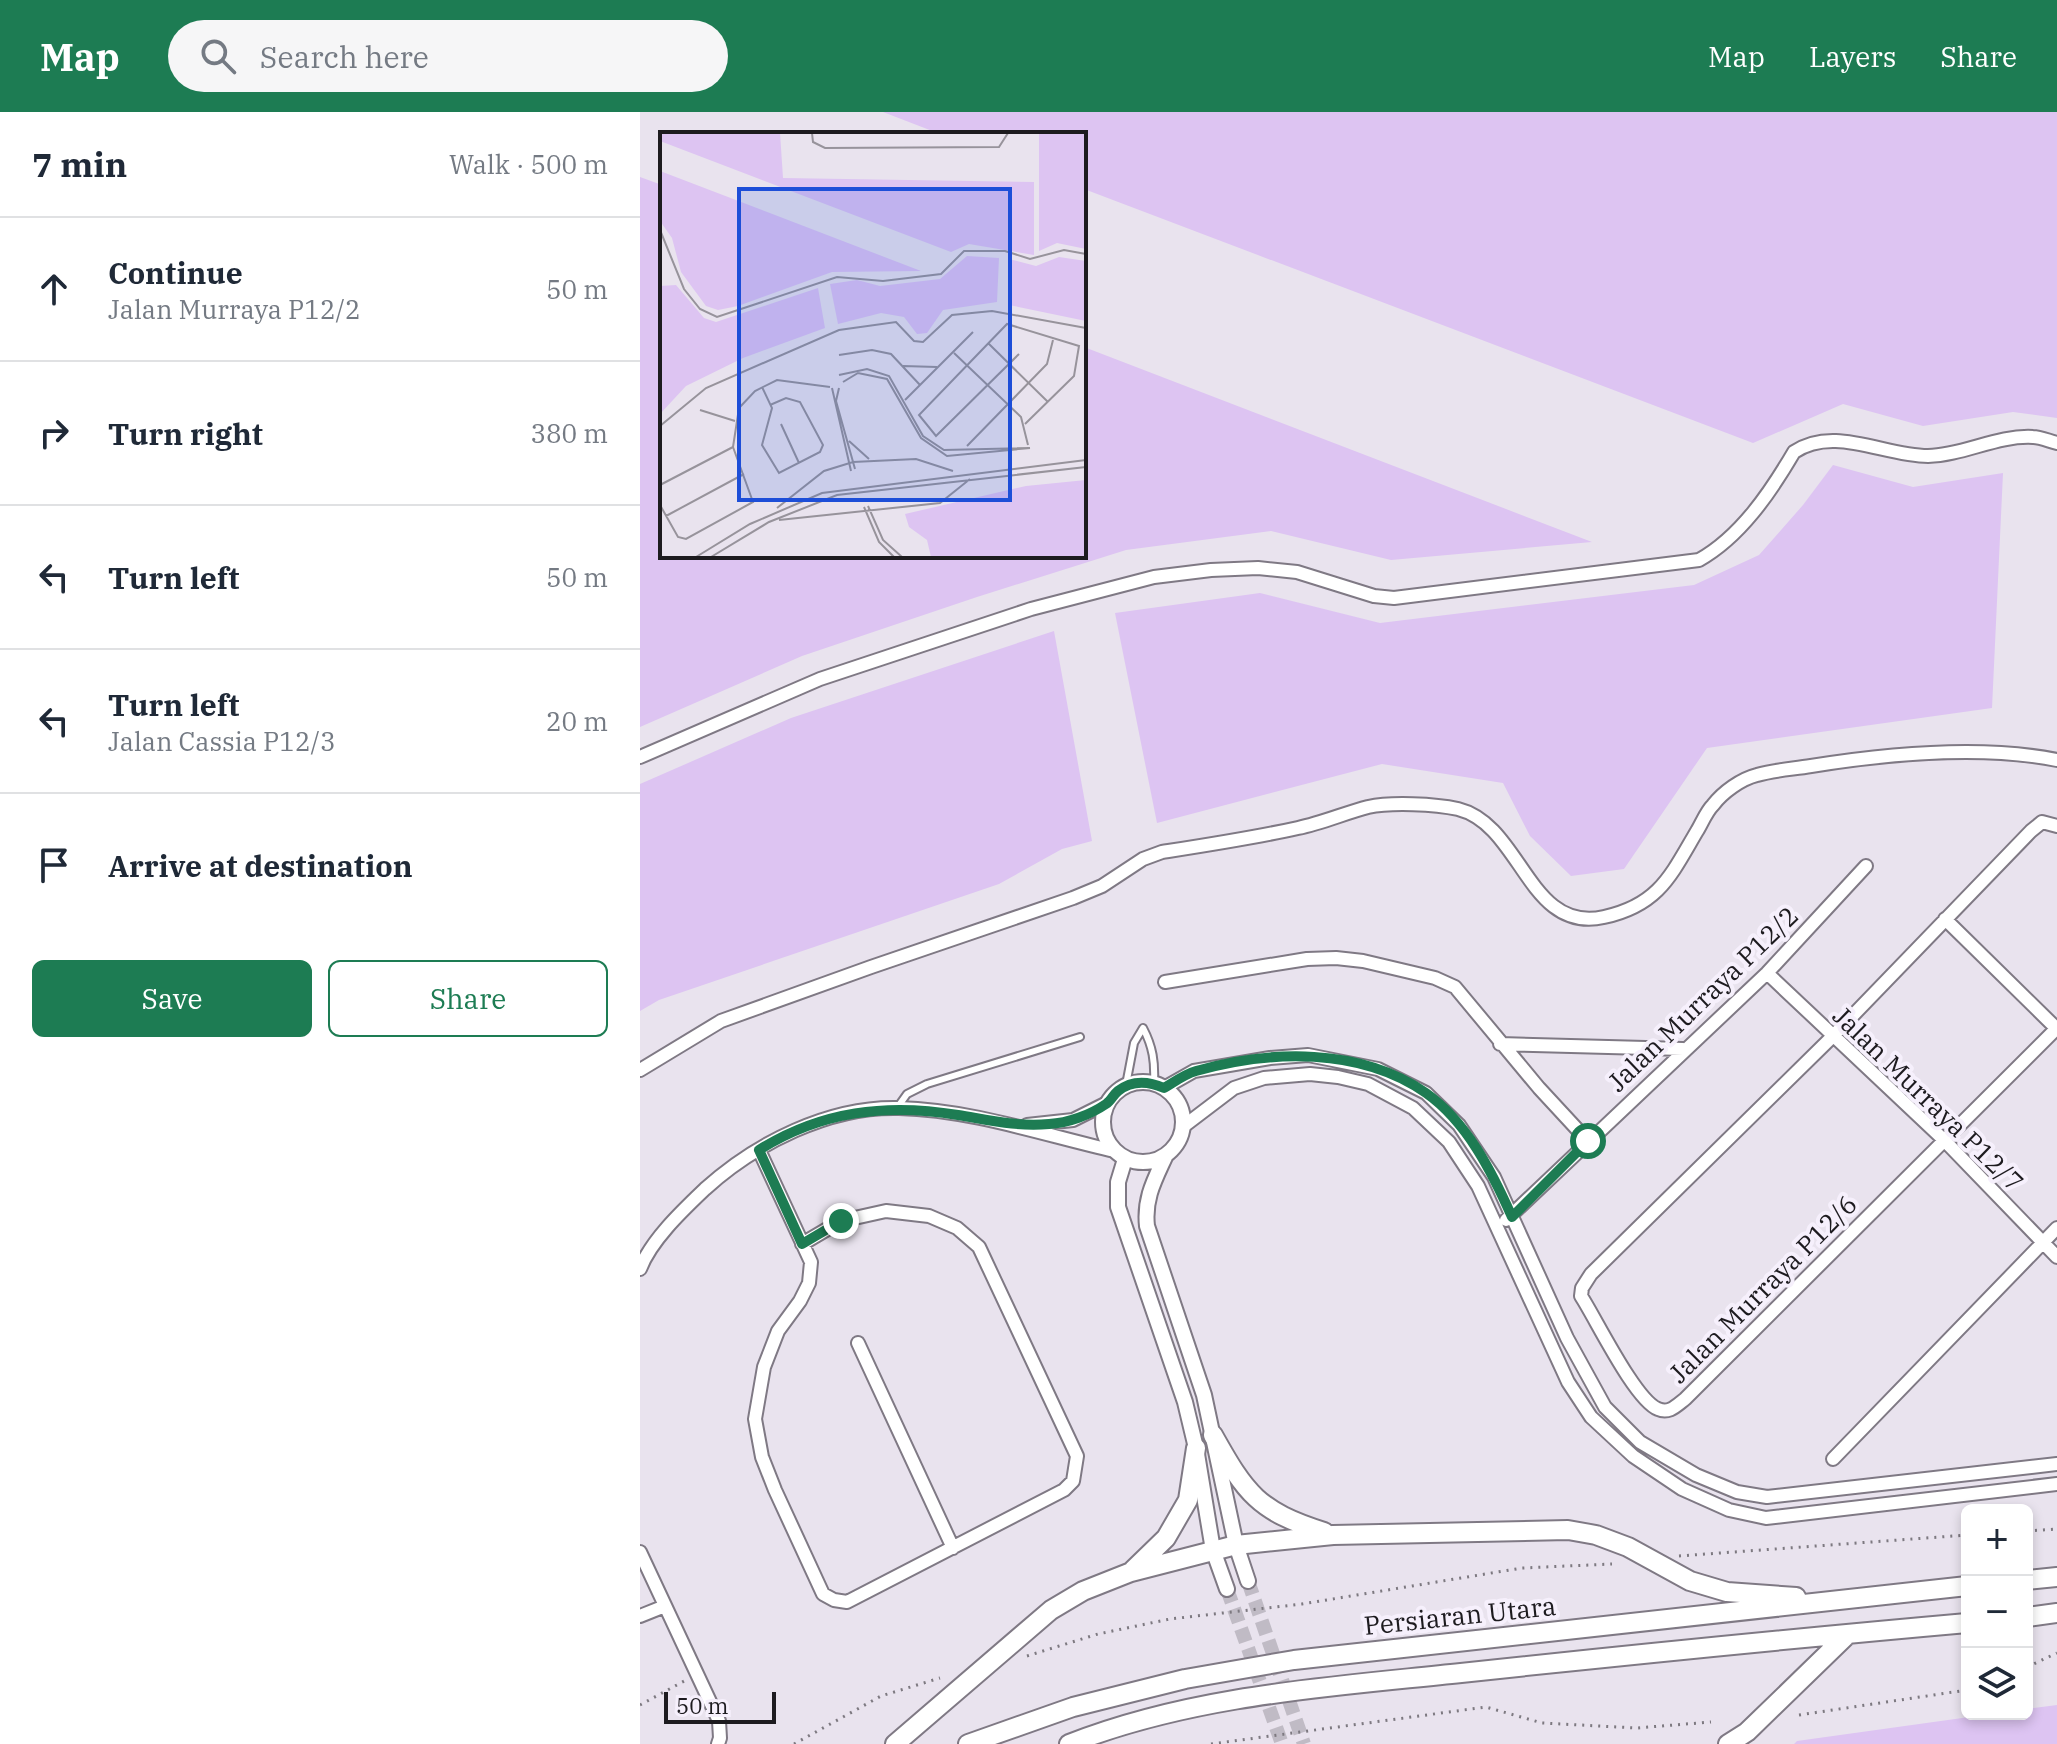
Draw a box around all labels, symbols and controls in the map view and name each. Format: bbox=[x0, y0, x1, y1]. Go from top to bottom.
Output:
search box bbox=[168, 20, 728, 92]
text: Map bbox=[40, 32, 120, 81]
icon: search bbox=[196, 34, 240, 78]
text: Search here bbox=[260, 37, 429, 76]
text: Map bbox=[1708, 38, 1765, 75]
text: Layers bbox=[1809, 38, 1896, 75]
text: Share bbox=[1940, 38, 2017, 75]
inset map bbox=[660, 132, 1086, 558]
text: 7 min bbox=[32, 142, 127, 186]
text: Walk · 500 m bbox=[449, 147, 608, 181]
text: Continue bbox=[108, 253, 243, 292]
icon: ahead bbox=[32, 267, 76, 311]
text: 50 m bbox=[546, 272, 608, 306]
text: Jalan Murraya P12/2 bbox=[108, 292, 361, 326]
icon: right bbox=[32, 411, 76, 455]
text: Turn right bbox=[108, 414, 263, 453]
text: 380 m bbox=[530, 416, 608, 450]
icon: left bbox=[32, 555, 76, 599]
text: Turn left bbox=[108, 558, 240, 597]
text: 50 m bbox=[546, 560, 608, 594]
text: Turn left bbox=[108, 685, 240, 724]
icon: left bbox=[32, 699, 76, 743]
text: 20 m bbox=[546, 704, 608, 738]
text: Jalan Cassia P12/3 bbox=[108, 724, 336, 758]
icon: arrive bbox=[32, 843, 76, 887]
text: Arrive at destination bbox=[108, 846, 413, 885]
street label: Jalan Murraya P12/2 bbox=[1600, 898, 1805, 1098]
button: Save bbox=[32, 960, 312, 1037]
button: Share bbox=[328, 960, 608, 1037]
street label: Jalan Murraya P12/7 bbox=[1826, 998, 2031, 1198]
route start bbox=[1570, 1123, 1606, 1159]
street label: Jalan Murraya P12/6 bbox=[1661, 1187, 1864, 1390]
route end bbox=[823, 1203, 859, 1239]
map controls bbox=[1961, 1504, 2033, 1720]
button: + bbox=[1961, 1504, 2033, 1576]
button: − bbox=[1961, 1576, 2033, 1648]
street label: Persiaran Utara bbox=[1362, 1588, 1558, 1642]
button: layers bbox=[1961, 1648, 2033, 1720]
scale bar bbox=[664, 1688, 776, 1724]
text: 50 m bbox=[676, 1691, 728, 1720]

